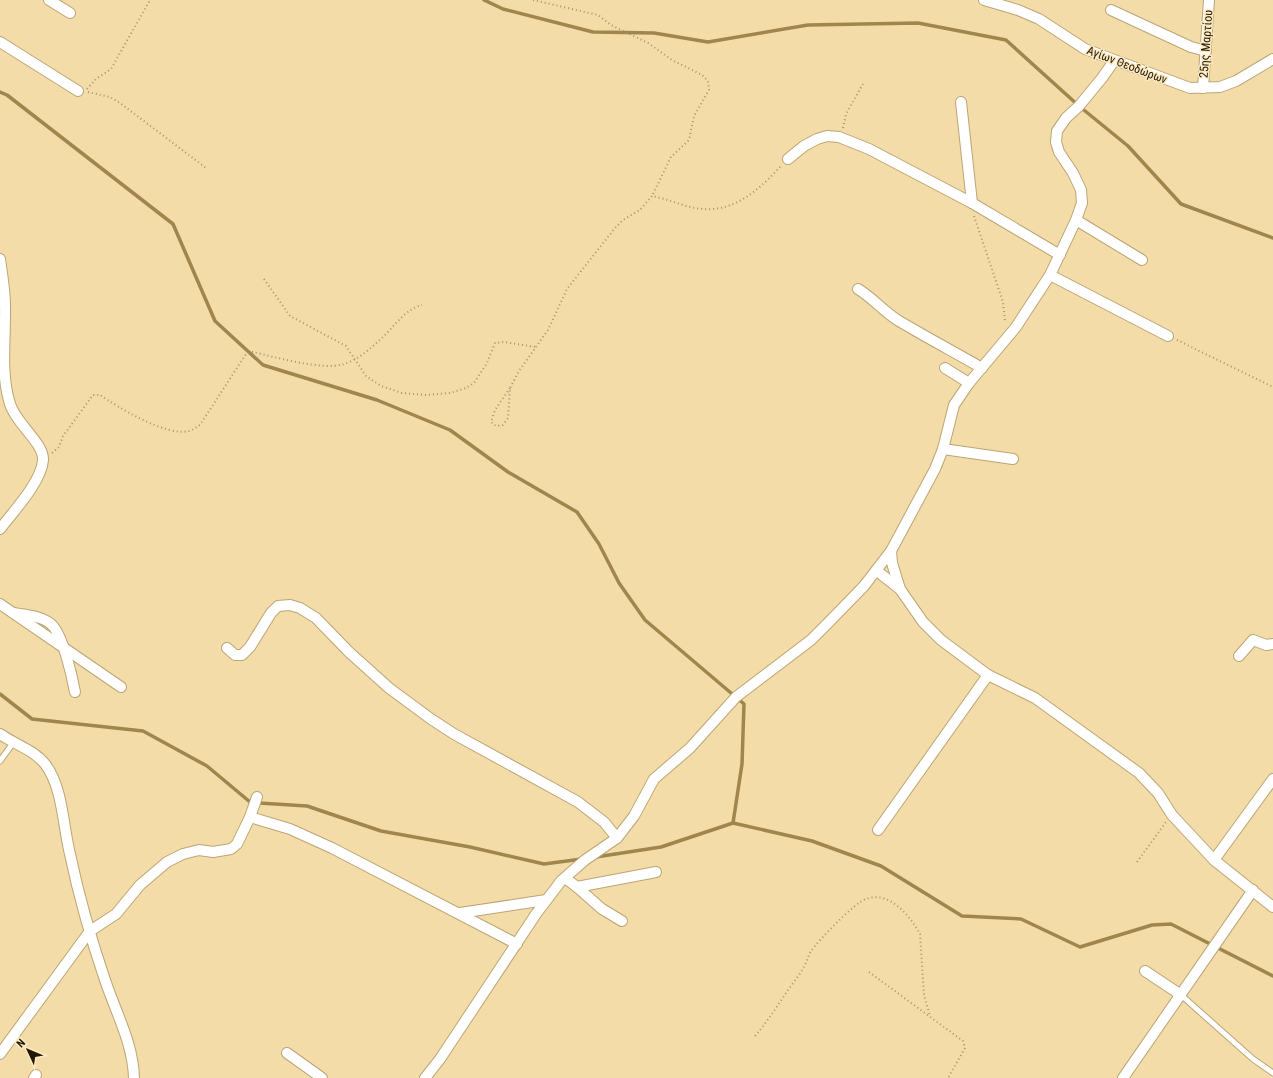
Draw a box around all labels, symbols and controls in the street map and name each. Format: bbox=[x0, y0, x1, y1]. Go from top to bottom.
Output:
street label: 25ης Μαρτίου bbox=[1197, 9, 1215, 78]
street label: Αγίων Θεοδώρων bbox=[1085, 43, 1169, 87]
north arrow bbox=[8, 1030, 48, 1070]
text: N bbox=[14, 1036, 28, 1050]

